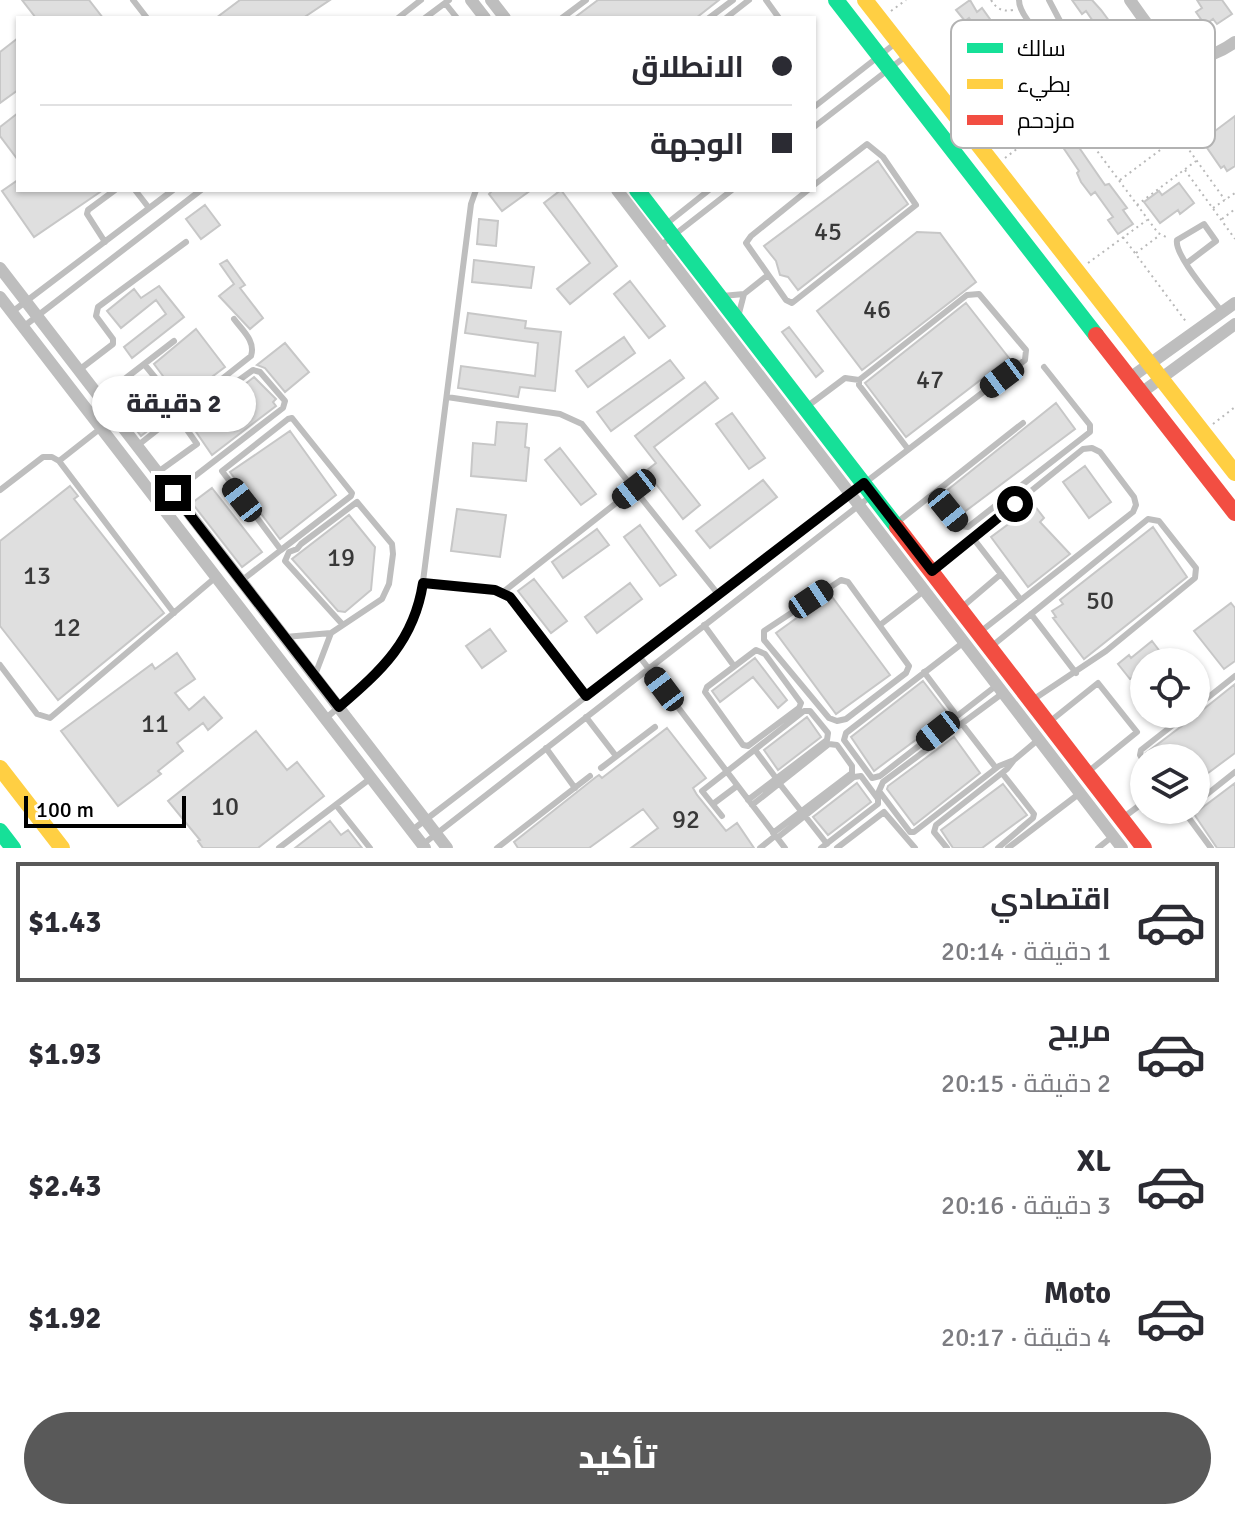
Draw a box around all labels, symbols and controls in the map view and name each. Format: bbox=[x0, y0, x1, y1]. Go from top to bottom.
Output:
legend bbox=[951, 20, 1215, 148]
text: سالك bbox=[1017, 35, 1066, 62]
text: الانطلاق bbox=[631, 49, 744, 86]
text: بطيء bbox=[1017, 71, 1071, 101]
text: مزدحم bbox=[1017, 107, 1075, 136]
text: الوجهة bbox=[650, 126, 744, 163]
house number: 45 bbox=[814, 216, 842, 248]
house number: 46 bbox=[863, 294, 891, 326]
car bbox=[976, 354, 1028, 402]
house number: 47 bbox=[916, 364, 944, 396]
callout: 2 دقيقة bbox=[91, 377, 255, 433]
text: 2 دقيقة bbox=[126, 388, 222, 420]
car bbox=[608, 465, 660, 513]
car bbox=[218, 474, 266, 526]
route end bbox=[155, 475, 191, 511]
car bbox=[924, 484, 972, 536]
route start bbox=[997, 486, 1033, 522]
house number: 19 bbox=[327, 542, 355, 574]
house number: 13 bbox=[23, 560, 51, 592]
car bbox=[784, 576, 838, 622]
house number: 50 bbox=[1086, 585, 1114, 617]
house number: 12 bbox=[53, 612, 81, 644]
map controls bbox=[1130, 648, 1210, 824]
button: locate bbox=[1130, 648, 1210, 728]
car bbox=[640, 663, 688, 715]
car bbox=[912, 707, 964, 755]
house number: 11 bbox=[141, 708, 169, 740]
button: layers bbox=[1130, 744, 1210, 824]
house number: 10 bbox=[211, 791, 239, 823]
scale bar bbox=[24, 792, 186, 828]
text: 100 m bbox=[36, 796, 94, 823]
house number: 92 bbox=[672, 804, 700, 836]
text: اقتصادي bbox=[990, 881, 1111, 918]
icon: car bbox=[1135, 886, 1207, 958]
text: $1.43 bbox=[28, 904, 101, 941]
text: 1 دقيقة · 20:14 bbox=[941, 936, 1111, 968]
text: مريح bbox=[1048, 1013, 1111, 1050]
icon: car bbox=[1135, 1018, 1207, 1090]
text: $1.93 bbox=[28, 1036, 101, 1073]
text: 2 دقيقة · 20:15 bbox=[941, 1068, 1111, 1100]
text: XL bbox=[1077, 1143, 1111, 1180]
icon: car bbox=[1135, 1150, 1207, 1222]
text: $2.43 bbox=[28, 1168, 101, 1205]
text: 3 دقيقة · 20:16 bbox=[941, 1190, 1111, 1222]
text: Moto bbox=[1044, 1275, 1111, 1312]
icon: car bbox=[1135, 1282, 1207, 1354]
text: $1.92 bbox=[28, 1300, 101, 1337]
text: 4 دقيقة · 20:17 bbox=[941, 1322, 1111, 1354]
button: تأكيد bbox=[24, 1412, 1211, 1504]

